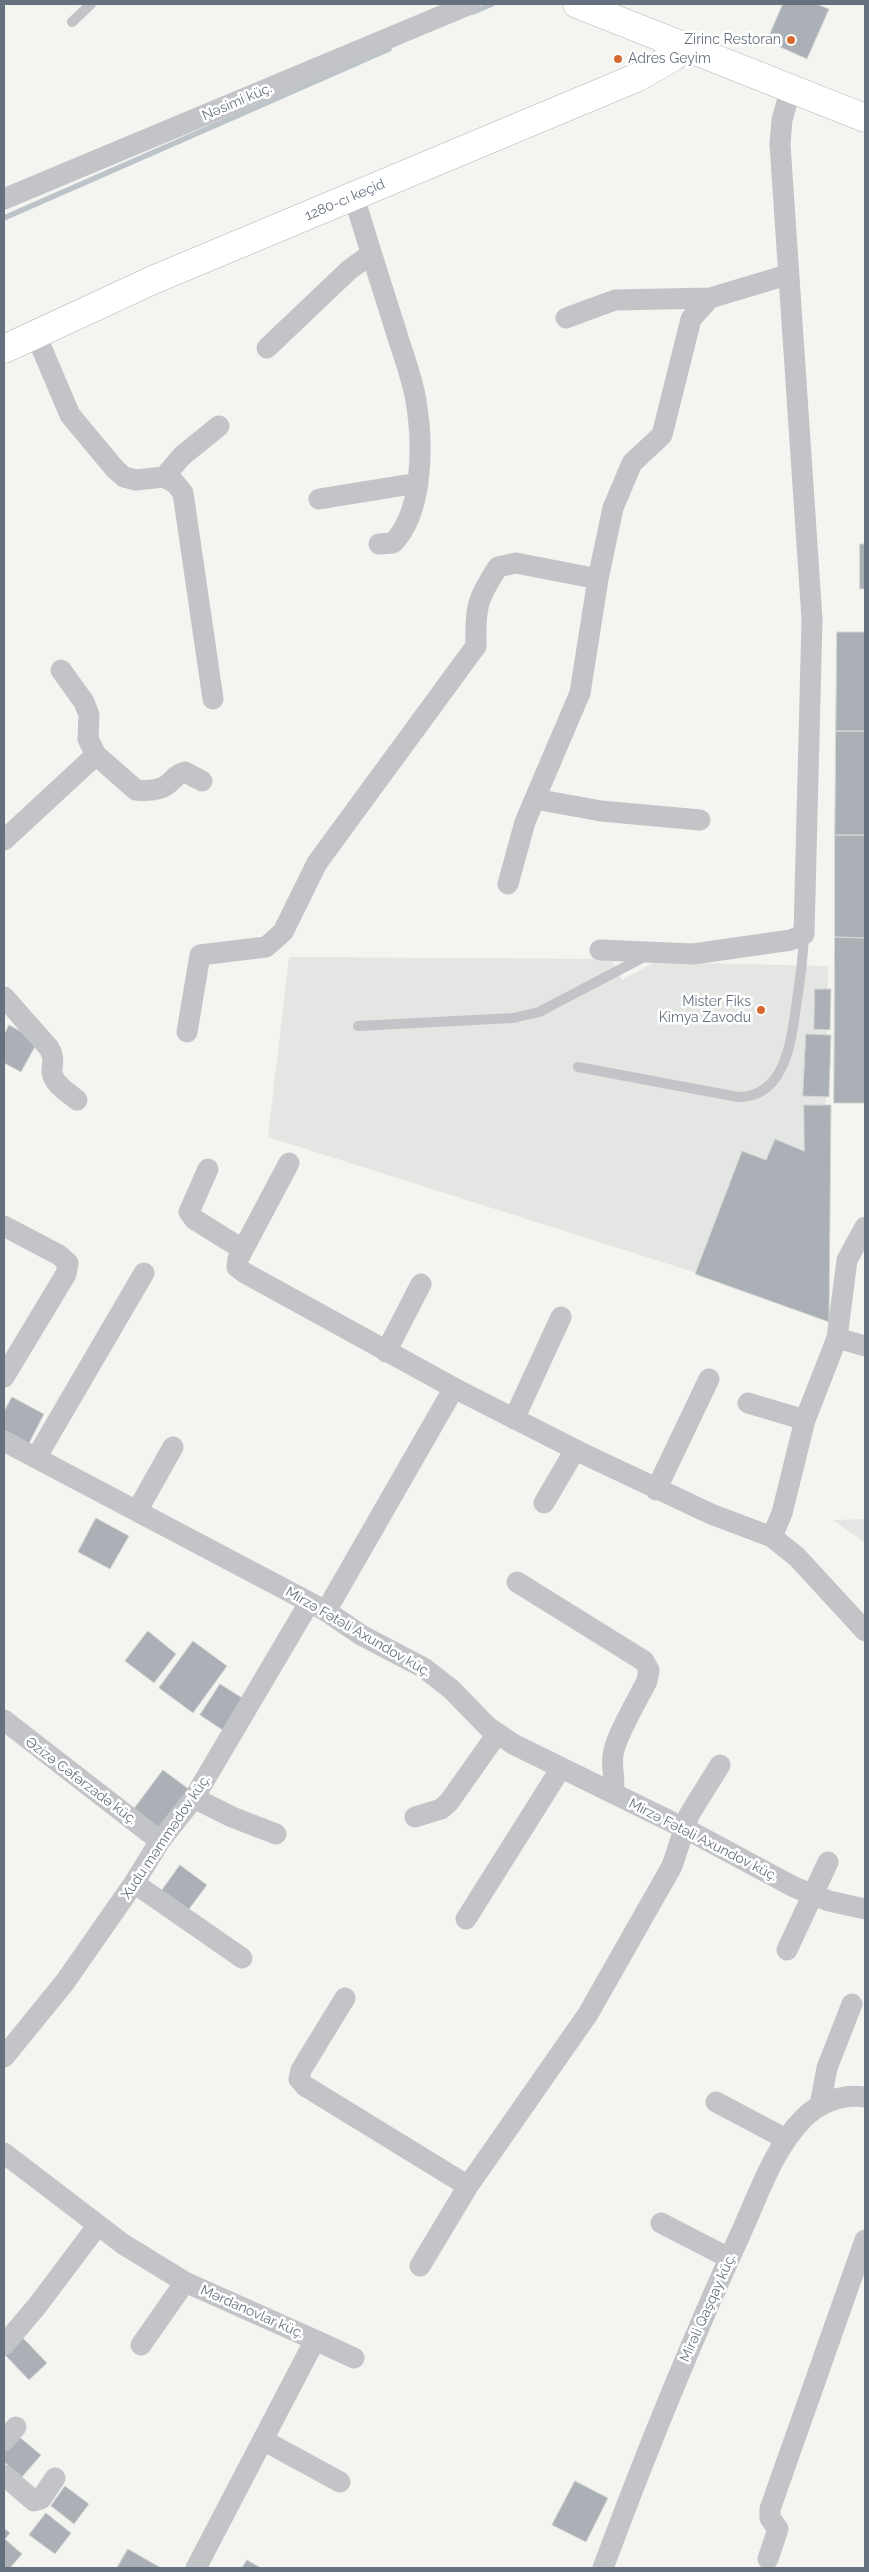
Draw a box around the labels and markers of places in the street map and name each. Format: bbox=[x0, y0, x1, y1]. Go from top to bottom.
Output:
place label: Zirinc Restoran bbox=[684, 32, 781, 48]
marker: Zirinc Restoran bbox=[785, 34, 797, 46]
place label: Adres Geyim bbox=[628, 51, 711, 67]
marker: Adres Geyim bbox=[612, 53, 624, 65]
place label: Mister Fiks Kimya Zavodu bbox=[659, 994, 751, 1026]
marker: Mister Fiks Kimya Zavodu bbox=[755, 1004, 767, 1016]

